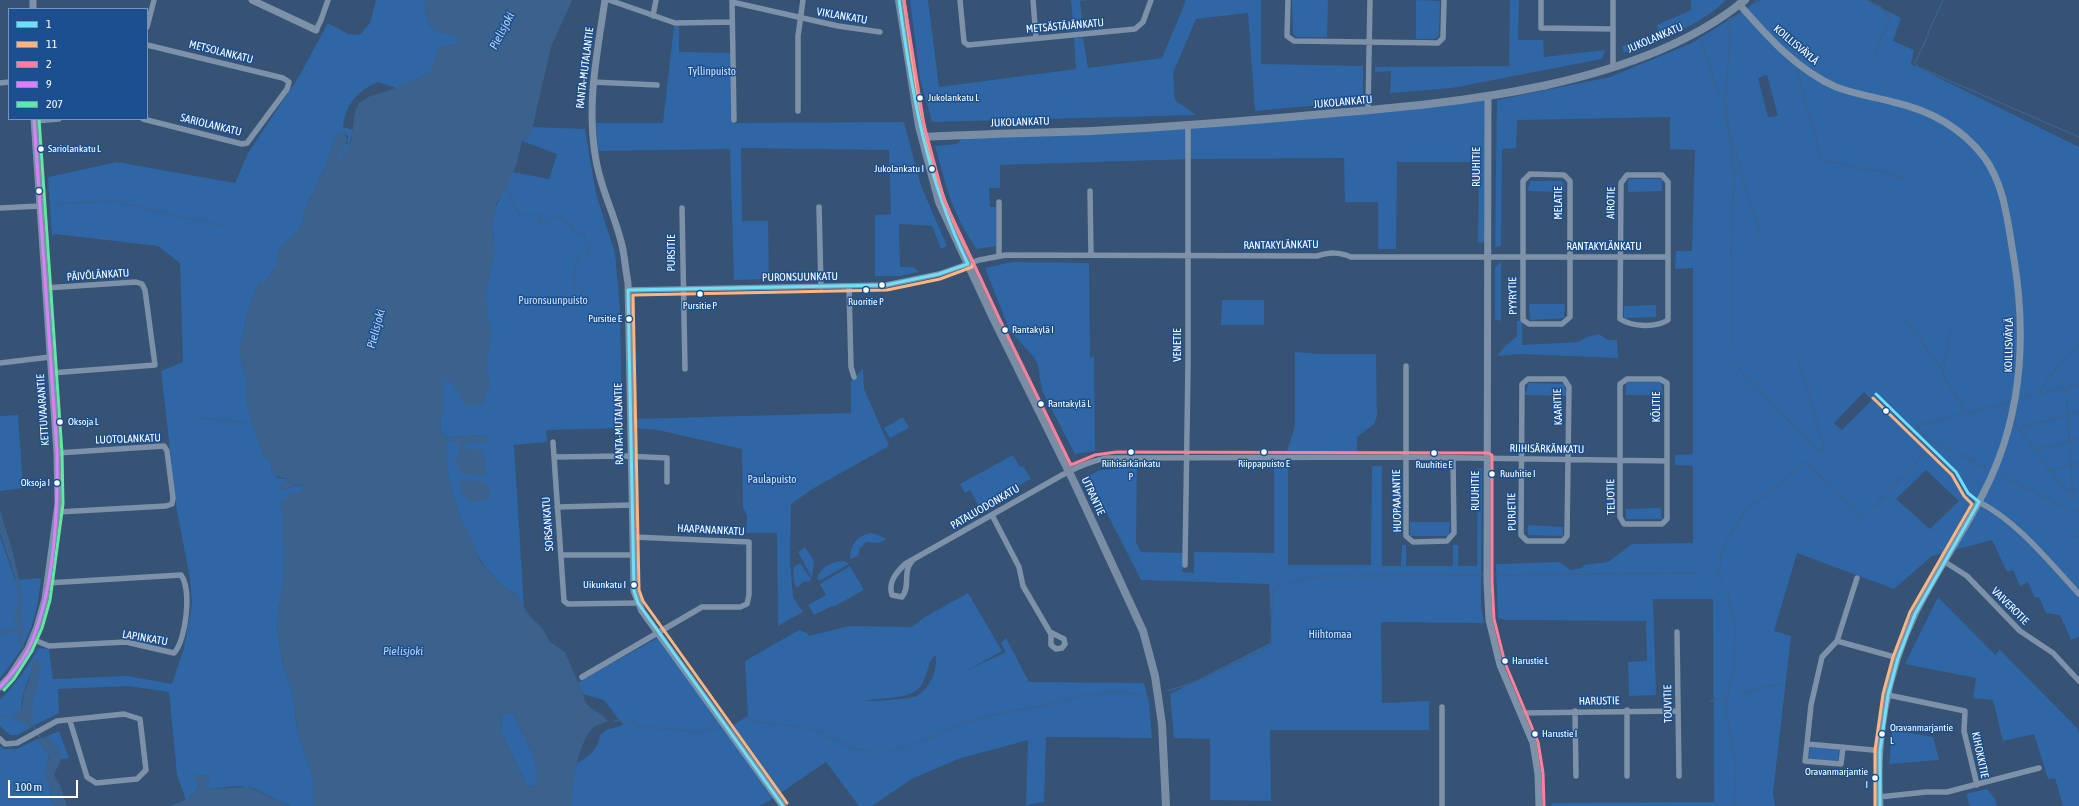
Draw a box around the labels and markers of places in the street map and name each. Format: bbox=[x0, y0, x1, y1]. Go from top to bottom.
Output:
place label: Jukolankatu L bbox=[928, 92, 979, 104]
marker: Jukolankatu L bbox=[915, 93, 925, 103]
place label: Sariolankatu L bbox=[48, 143, 101, 155]
marker: Sariolankatu L bbox=[36, 144, 46, 154]
place label: Jukolankatu I bbox=[874, 163, 924, 175]
marker: Jukolankatu I bbox=[927, 164, 937, 174]
unlabelled marker bbox=[34, 186, 44, 196]
unlabelled marker bbox=[877, 280, 887, 290]
marker: Ruoritie P bbox=[861, 285, 871, 295]
marker: Pursitie P bbox=[695, 289, 705, 299]
place label: Ruoritie P bbox=[848, 296, 884, 308]
place label: Pursitie P bbox=[683, 300, 717, 312]
place label: Pursitie E bbox=[588, 313, 622, 325]
marker: Pursitie E bbox=[624, 314, 634, 324]
place label: Rantakylä I bbox=[1012, 324, 1054, 336]
marker: Rantakylä I bbox=[1000, 325, 1010, 335]
place label: Rantakylä L bbox=[1048, 398, 1091, 410]
marker: Rantakylä L bbox=[1036, 399, 1046, 409]
unlabelled marker bbox=[1881, 406, 1891, 416]
place label: Oksoja L bbox=[68, 416, 99, 428]
marker: Oksoja L bbox=[55, 417, 65, 427]
marker: Riihisärkänkatu P bbox=[1126, 447, 1136, 457]
marker: Riippapuisto E bbox=[1259, 447, 1269, 457]
marker: Ruuhitie E bbox=[1429, 448, 1439, 458]
place label: Riihisärkänkatu P bbox=[1102, 458, 1160, 482]
place label: Riippapuisto E bbox=[1238, 458, 1290, 470]
place label: Ruuhitie E bbox=[1415, 459, 1453, 471]
place label: Ruuhitie I bbox=[1500, 468, 1535, 480]
marker: Ruuhitie I bbox=[1487, 469, 1497, 479]
place label: Oksoja I bbox=[21, 477, 50, 489]
marker: Oksoja I bbox=[52, 478, 62, 488]
place label: Uikunkatu I bbox=[583, 579, 626, 591]
marker: Uikunkatu I bbox=[629, 580, 639, 590]
place label: Harustie L bbox=[1512, 655, 1549, 667]
marker: Harustie L bbox=[1500, 656, 1510, 666]
place label: Oravanmarjantie L bbox=[1890, 722, 1953, 746]
place label: Harustie I bbox=[1542, 728, 1577, 740]
marker: Harustie I bbox=[1530, 729, 1540, 739]
marker: Oravanmarjantie L bbox=[1877, 729, 1887, 739]
place label: Oravanmarjantie I bbox=[1805, 766, 1868, 790]
marker: Oravanmarjantie I bbox=[1870, 773, 1880, 783]

